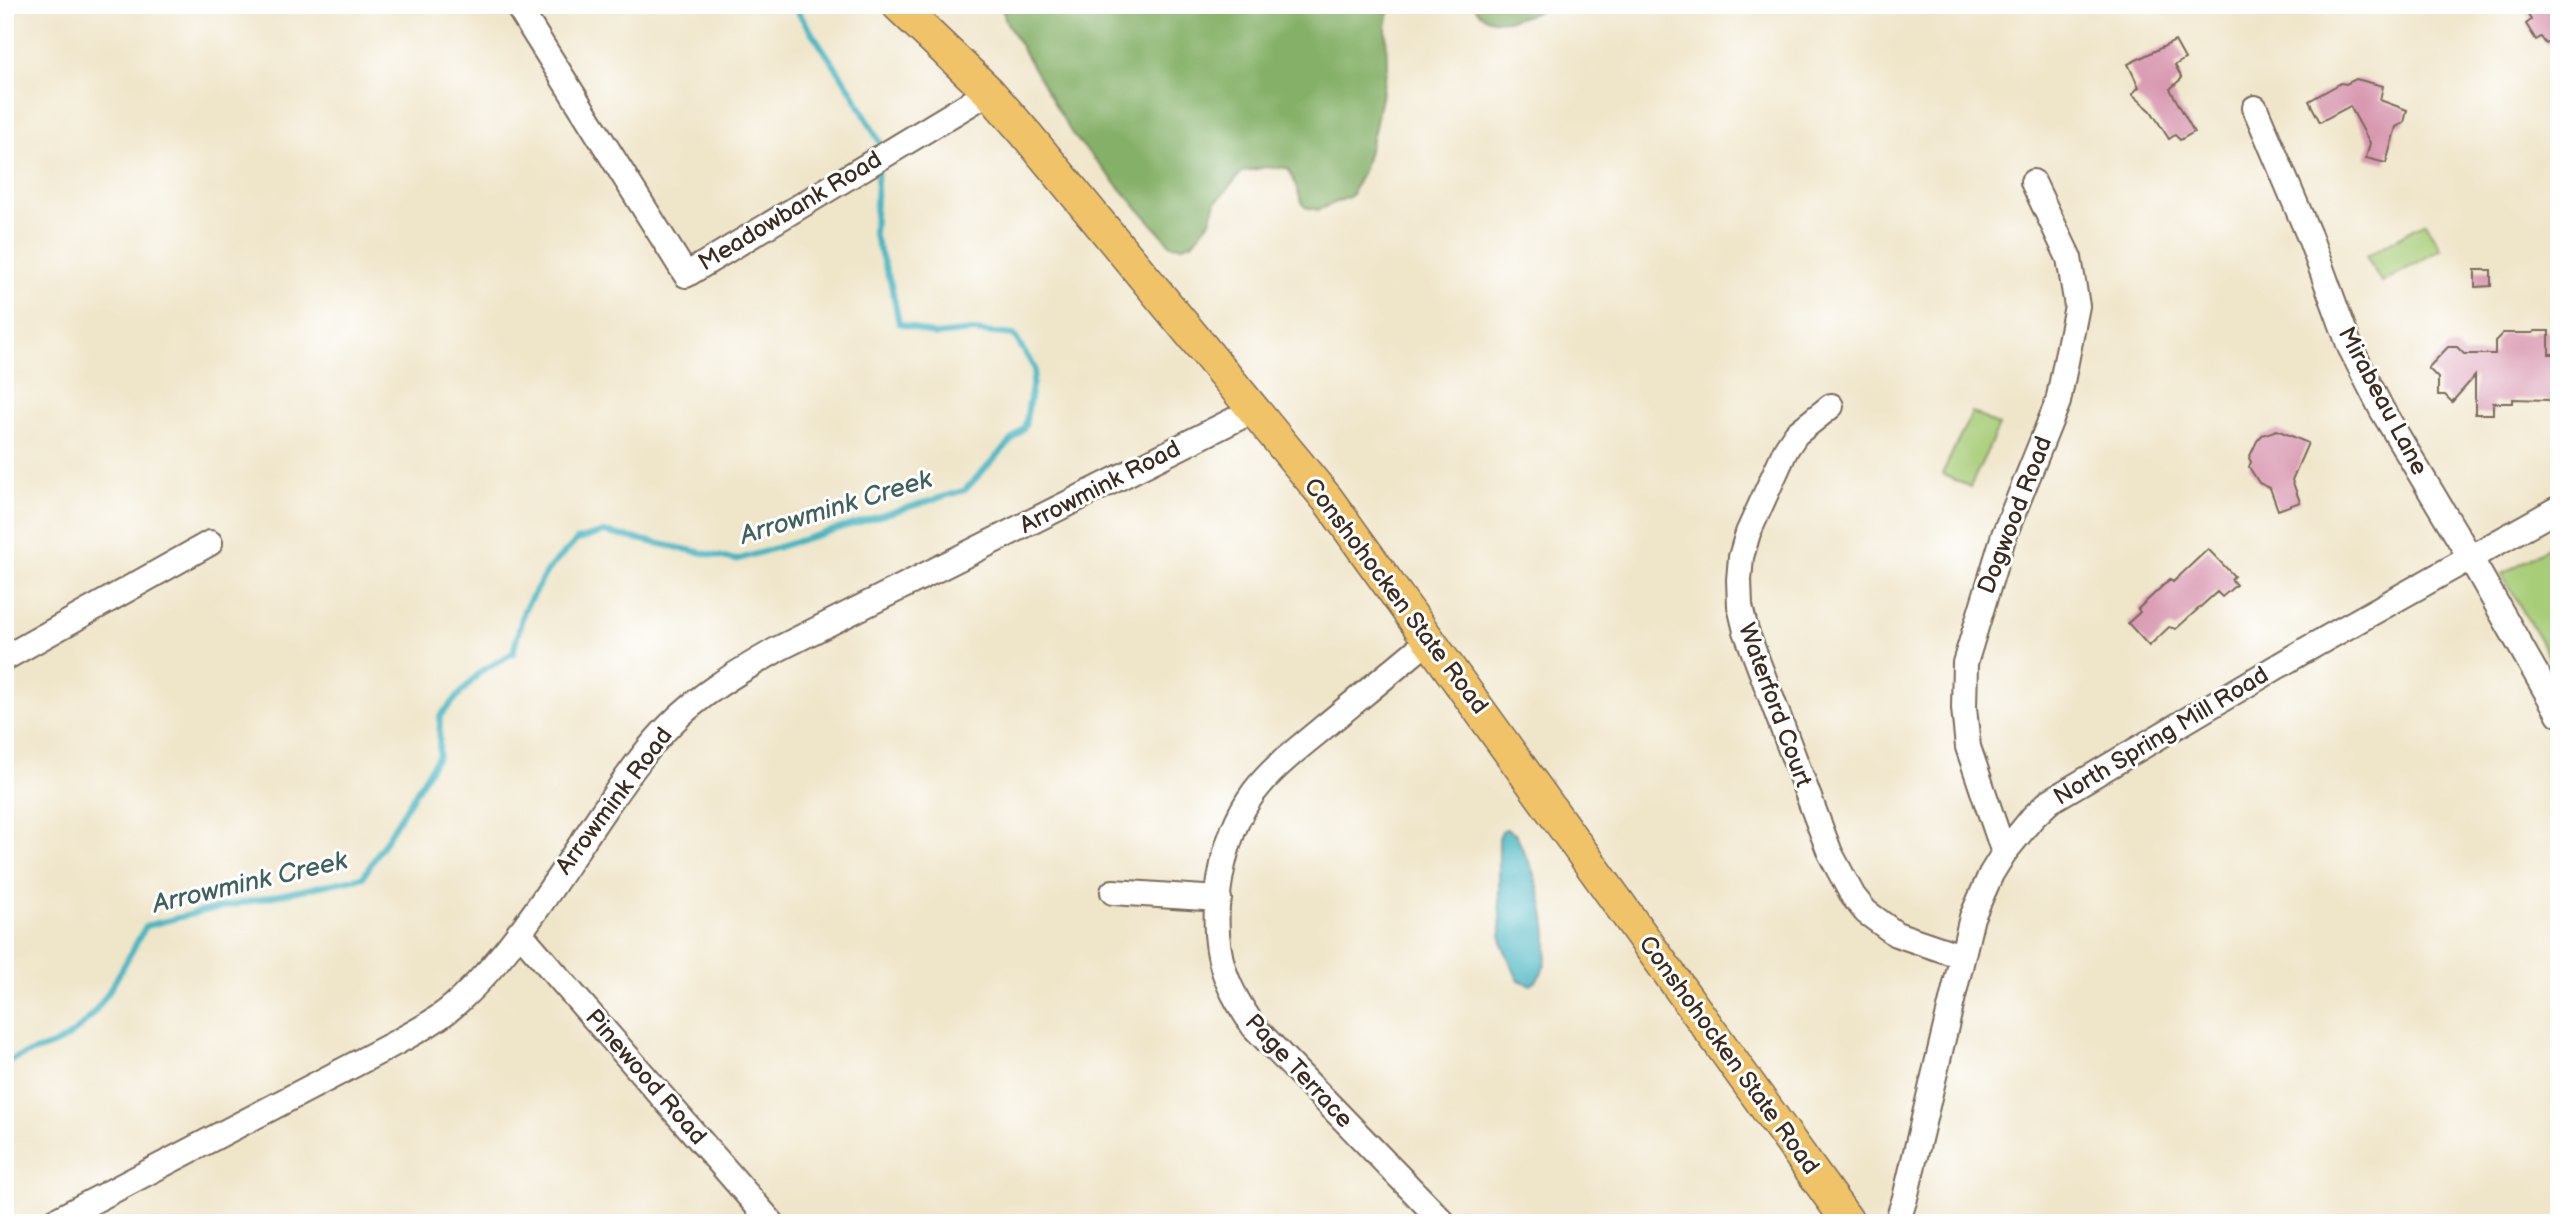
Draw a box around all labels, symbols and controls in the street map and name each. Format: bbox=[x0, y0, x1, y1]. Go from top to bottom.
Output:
street label: Meadowbank Road bbox=[693, 145, 887, 277]
street label: Mirabeau Lane bbox=[2332, 322, 2434, 480]
street label: Dogwood Road bbox=[1972, 432, 2058, 598]
street label: Arrowmink Road bbox=[1015, 434, 1185, 540]
water label: Arrowmink Creek bbox=[734, 464, 937, 553]
street label: Conshohocken State Road bbox=[1298, 472, 1494, 720]
street label: Waterford Court bbox=[1732, 619, 1818, 792]
street label: North Spring Mill Road bbox=[2048, 660, 2274, 812]
street label: Arrowmink Road bbox=[549, 722, 679, 880]
water label: Arrowmink Creek bbox=[148, 845, 352, 921]
street label: Conshohocken State Road bbox=[1633, 930, 1825, 1180]
street label: Pinewood Road bbox=[579, 1003, 713, 1151]
street label: Page Terrace bbox=[1239, 1008, 1359, 1134]

